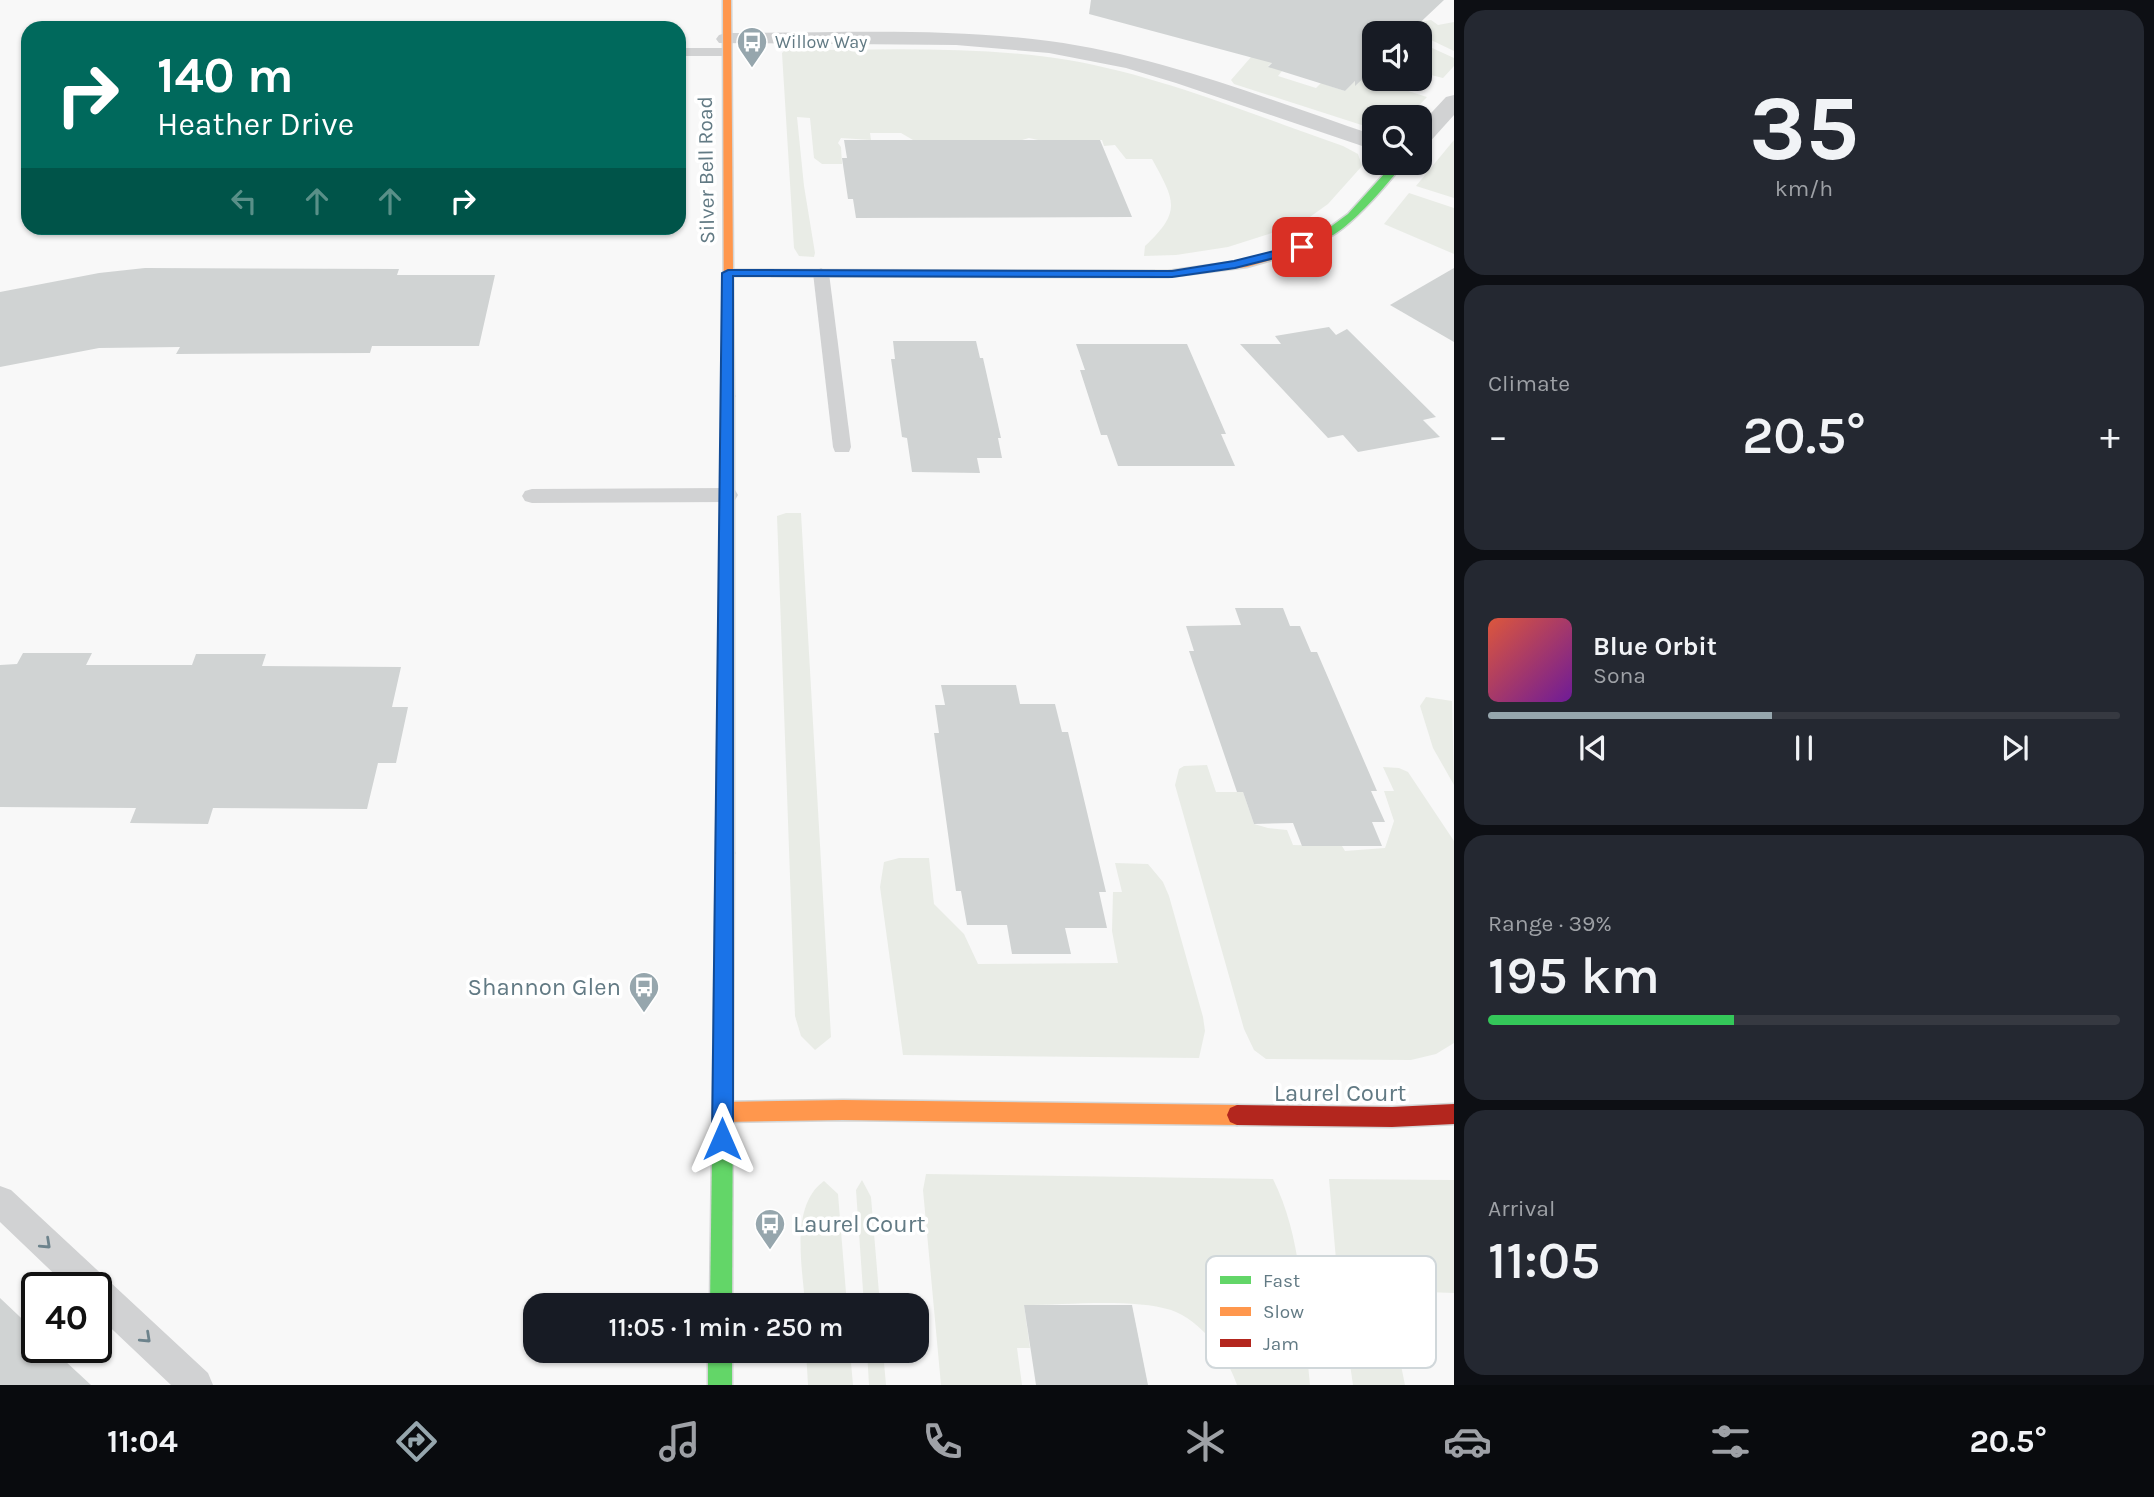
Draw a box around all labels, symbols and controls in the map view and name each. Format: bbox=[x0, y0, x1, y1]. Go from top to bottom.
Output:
map controls bbox=[1362, 21, 1432, 175]
button: sound bbox=[1362, 21, 1432, 91]
bus stop icon: Willow Way bbox=[735, 25, 769, 69]
place label: Willow Way bbox=[775, 31, 868, 53]
text: 140 m bbox=[157, 47, 294, 104]
icon: right bbox=[42, 49, 133, 140]
text: 35 bbox=[1749, 76, 1859, 182]
street label: Silver Bell Road bbox=[693, 96, 719, 244]
button: search bbox=[1362, 105, 1432, 175]
text: Heather Drive bbox=[157, 106, 354, 143]
text: km/h bbox=[1775, 175, 1833, 202]
icon: left bbox=[225, 182, 263, 220]
icon: ahead bbox=[298, 182, 336, 220]
icon: ahead bbox=[371, 182, 409, 220]
icon: right bbox=[444, 182, 482, 220]
pin bbox=[1272, 217, 1332, 277]
icon: arrive bbox=[1283, 228, 1321, 266]
text: Climate bbox=[1488, 370, 1570, 397]
text: 20.5° bbox=[1742, 405, 1866, 466]
text: − bbox=[1488, 414, 1508, 459]
text: + bbox=[2100, 414, 2120, 459]
text: Blue Orbit bbox=[1593, 631, 1717, 662]
text: Sona bbox=[1593, 662, 1646, 689]
icon: previous bbox=[1574, 729, 1612, 767]
icon: pause bbox=[1785, 729, 1823, 767]
icon: next bbox=[1996, 729, 2034, 767]
text: Range · 39% bbox=[1488, 910, 1612, 937]
text: 195 km bbox=[1488, 945, 1660, 1006]
bus stop icon: Shannon Glen bbox=[627, 970, 661, 1014]
place label: Shannon Glen bbox=[468, 973, 621, 1001]
street label: Laurel Court bbox=[1274, 1079, 1406, 1107]
position arrow bbox=[685, 1102, 759, 1176]
text: Arrival bbox=[1488, 1195, 1555, 1222]
bus stop icon: Laurel Court bbox=[753, 1207, 787, 1251]
place label: Laurel Court bbox=[793, 1210, 925, 1238]
text: 11:05 bbox=[1488, 1230, 1600, 1291]
one-way arrow bbox=[38, 1236, 51, 1249]
legend bbox=[1206, 1256, 1436, 1368]
text: Fast bbox=[1263, 1270, 1300, 1292]
speed limit sign: 40 bbox=[21, 1272, 112, 1363]
text: Slow bbox=[1263, 1301, 1304, 1323]
text: 11:05 · 1 min · 250 m bbox=[609, 1312, 843, 1343]
one-way arrow bbox=[138, 1330, 151, 1343]
text: Jam bbox=[1263, 1333, 1299, 1355]
icon: directions bbox=[392, 1417, 441, 1466]
icon: music bbox=[655, 1417, 704, 1466]
icon: phone bbox=[918, 1417, 967, 1466]
icon: climate bbox=[1181, 1417, 1230, 1466]
icon: car bbox=[1443, 1417, 1492, 1466]
icon: filters bbox=[1706, 1417, 1755, 1466]
text: 11:04 bbox=[107, 1423, 178, 1460]
text: 20.5° bbox=[1969, 1423, 2047, 1460]

